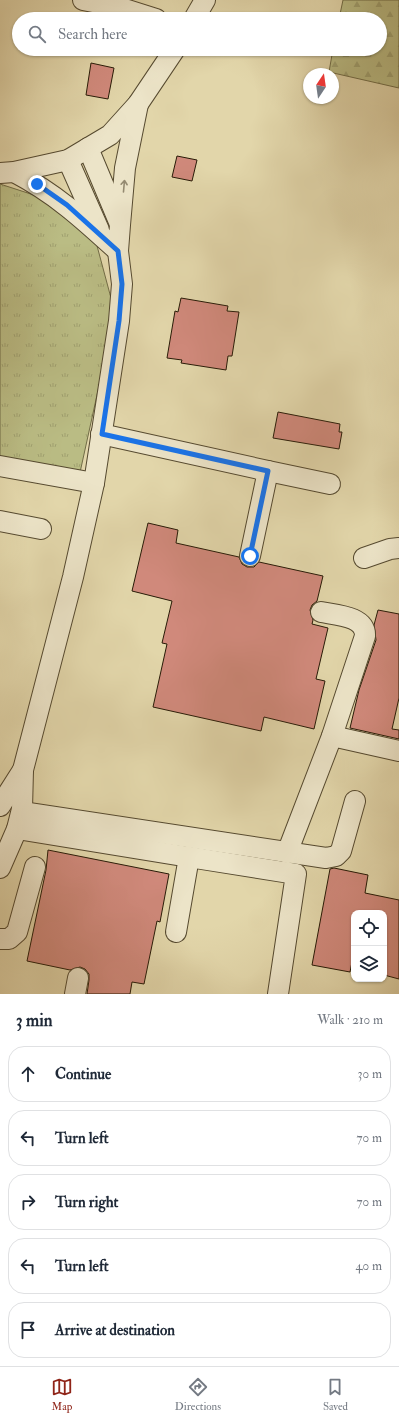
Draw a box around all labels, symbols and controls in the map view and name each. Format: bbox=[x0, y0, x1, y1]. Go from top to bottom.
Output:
search box bbox=[12, 12, 387, 56]
icon: search bbox=[26, 23, 48, 45]
text: Search here bbox=[58, 25, 127, 44]
north arrow bbox=[303, 68, 339, 104]
route end bbox=[28, 175, 46, 193]
one-way arrow bbox=[120, 180, 127, 193]
route start bbox=[241, 547, 259, 565]
map controls bbox=[351, 910, 387, 982]
button: locate bbox=[351, 910, 387, 946]
button: layers bbox=[351, 946, 387, 982]
text: 3 min bbox=[16, 1010, 53, 1031]
text: Walk · 210 m bbox=[317, 1012, 383, 1028]
icon: ahead bbox=[17, 1063, 39, 1085]
text: Continue bbox=[55, 1065, 111, 1084]
text: 30 m bbox=[358, 1066, 382, 1082]
icon: left bbox=[17, 1127, 39, 1149]
text: Turn left bbox=[55, 1129, 109, 1148]
text: 70 m bbox=[357, 1130, 382, 1146]
icon: right bbox=[17, 1191, 39, 1213]
text: Turn right bbox=[55, 1193, 118, 1212]
text: 70 m bbox=[357, 1194, 382, 1210]
icon: left bbox=[17, 1255, 39, 1277]
text: Turn left bbox=[55, 1257, 109, 1276]
text: 40 m bbox=[356, 1258, 382, 1274]
icon: arrive bbox=[17, 1319, 39, 1341]
text: Arrive at destination bbox=[55, 1321, 175, 1340]
tab: Map bbox=[51, 1376, 73, 1413]
tab: Directions bbox=[175, 1376, 221, 1413]
tab: Saved bbox=[323, 1376, 348, 1413]

